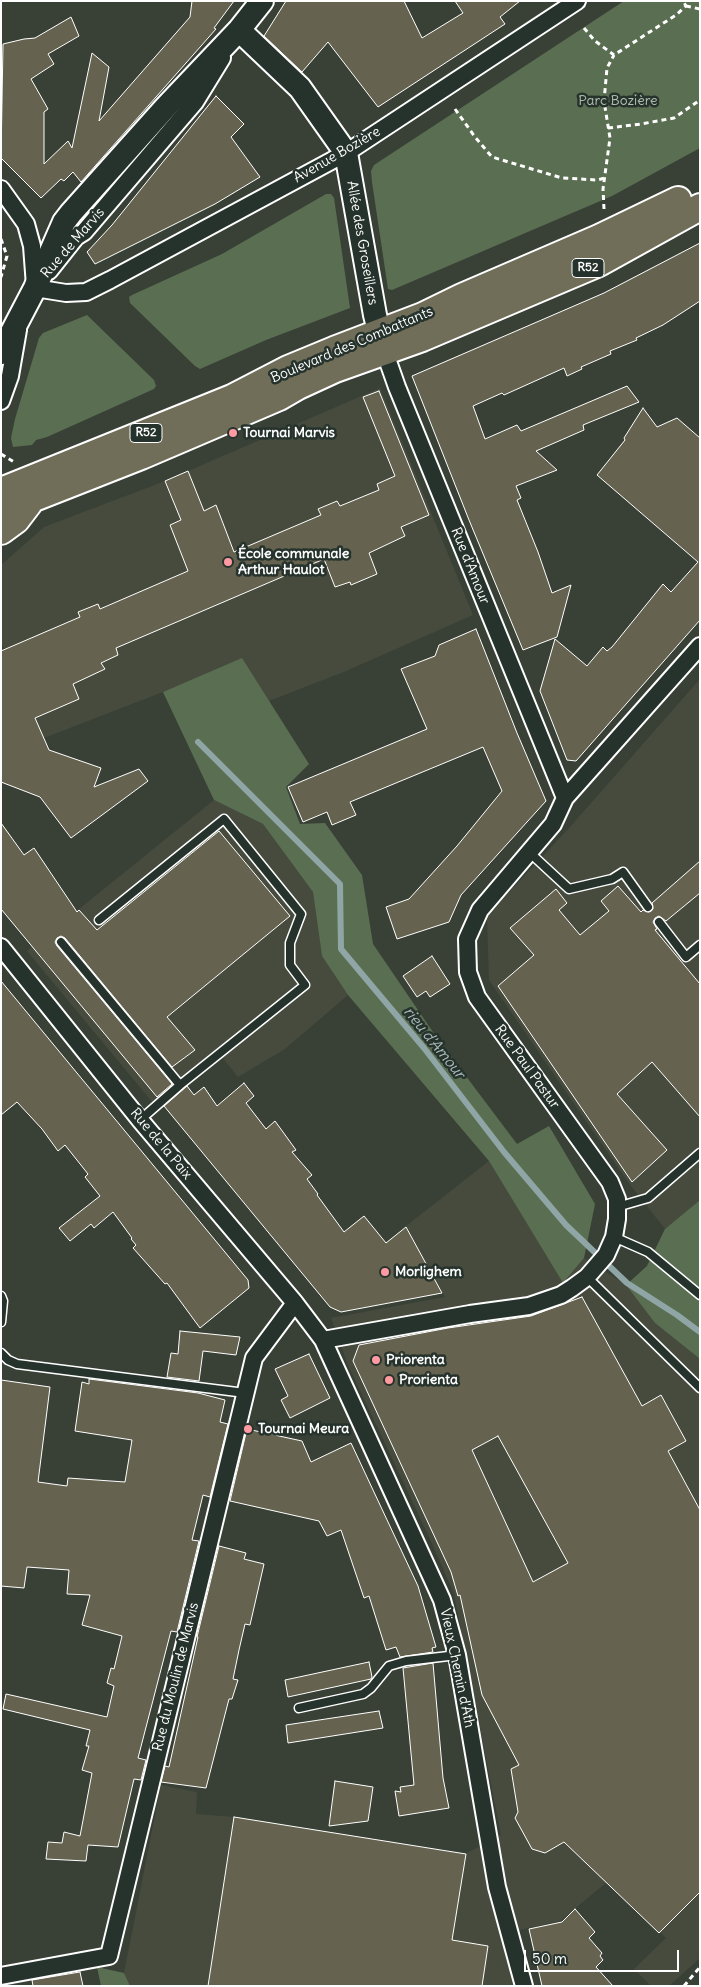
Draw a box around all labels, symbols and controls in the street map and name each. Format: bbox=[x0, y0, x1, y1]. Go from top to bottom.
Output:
park label: Parc Bozière bbox=[578, 93, 658, 109]
street label: Avenue Bozière bbox=[291, 123, 383, 187]
street label: Allée des Groseillers bbox=[343, 180, 381, 306]
street label: Rue de Marvis bbox=[38, 204, 108, 282]
road number: R52 bbox=[572, 258, 604, 278]
street label: Boulevard des Combattants bbox=[268, 303, 436, 387]
road number: R52 bbox=[130, 423, 162, 442]
place label: Tournai Marvis bbox=[243, 425, 335, 441]
marker: Tournai Marvis bbox=[227, 427, 239, 439]
street label: Rue d'Amour bbox=[447, 525, 493, 607]
place label: École communale Arthur Haulot bbox=[238, 546, 349, 578]
marker: École communale Arthur Haulot bbox=[222, 556, 234, 568]
water label: rieu d'Amour bbox=[400, 1003, 468, 1083]
street label: Rue Paul Pastur bbox=[491, 1022, 563, 1112]
street label: Rue de la Paix bbox=[126, 1105, 196, 1183]
place label: Morlighem bbox=[395, 1264, 462, 1280]
marker: Morlighem bbox=[379, 1266, 391, 1278]
place label: Priorenta bbox=[386, 1352, 445, 1368]
marker: Priorenta bbox=[370, 1354, 382, 1366]
place label: Prorienta bbox=[399, 1372, 458, 1388]
marker: Prorienta bbox=[383, 1374, 395, 1386]
place label: Tournai Meura bbox=[258, 1421, 349, 1437]
marker: Tournai Meura bbox=[242, 1423, 254, 1435]
street label: Rue du Moulin de Marvis bbox=[149, 1601, 203, 1753]
street label: Vieux Chemin d'Ath bbox=[436, 1607, 478, 1729]
scale bar bbox=[526, 1940, 681, 1972]
text: 50 m bbox=[532, 1949, 567, 1968]

